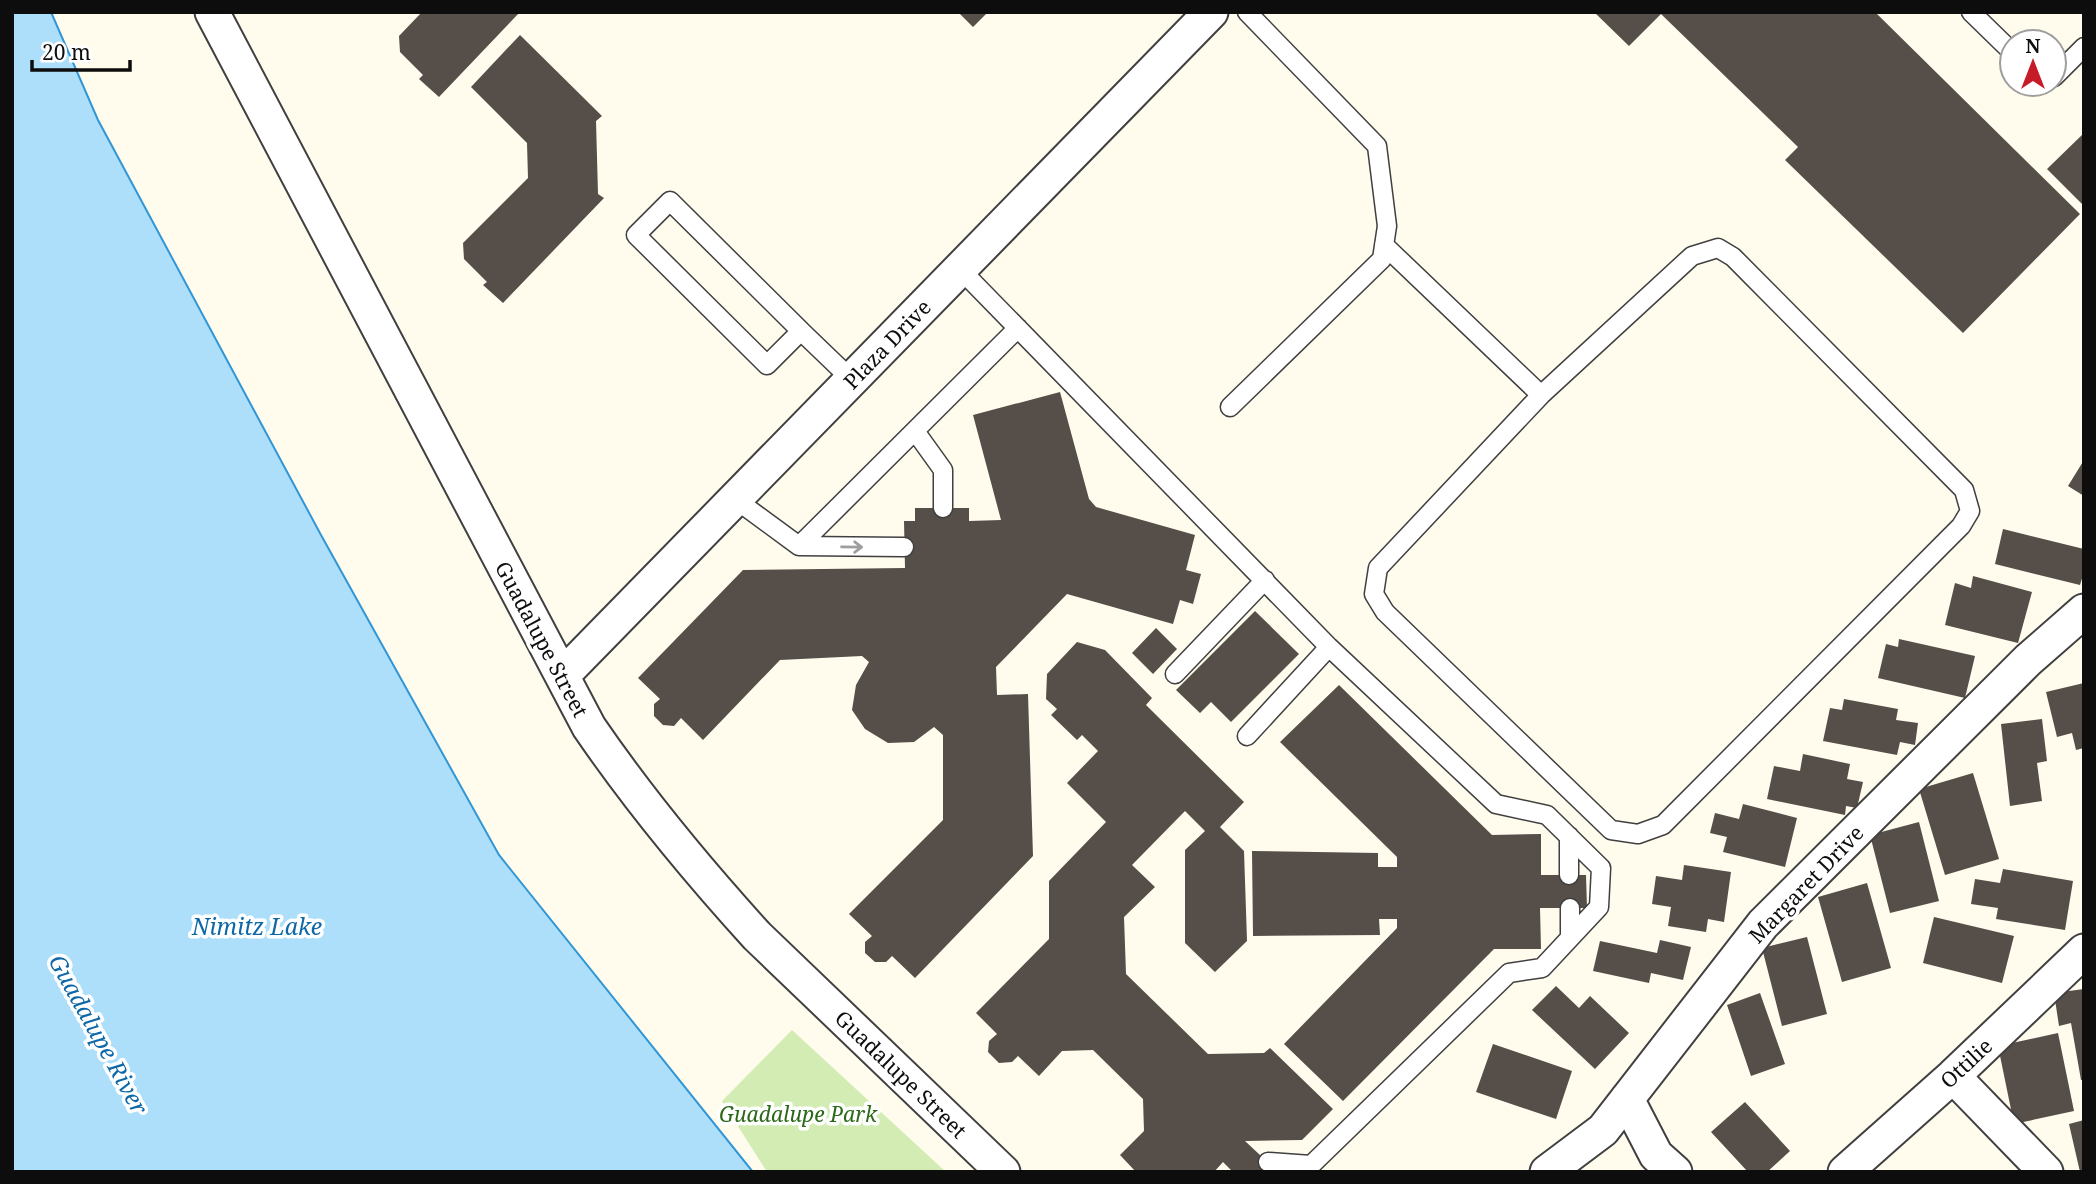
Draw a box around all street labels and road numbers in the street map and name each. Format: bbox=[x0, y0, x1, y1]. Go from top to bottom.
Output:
street label: Plaza Drive bbox=[837, 293, 937, 395]
street label: Guadalupe Street bbox=[489, 556, 595, 722]
street label: Margaret Drive bbox=[1743, 819, 1869, 949]
street label: Guadalupe Street bbox=[829, 1004, 973, 1144]
street label: Ottilie bbox=[1934, 1032, 1998, 1094]

